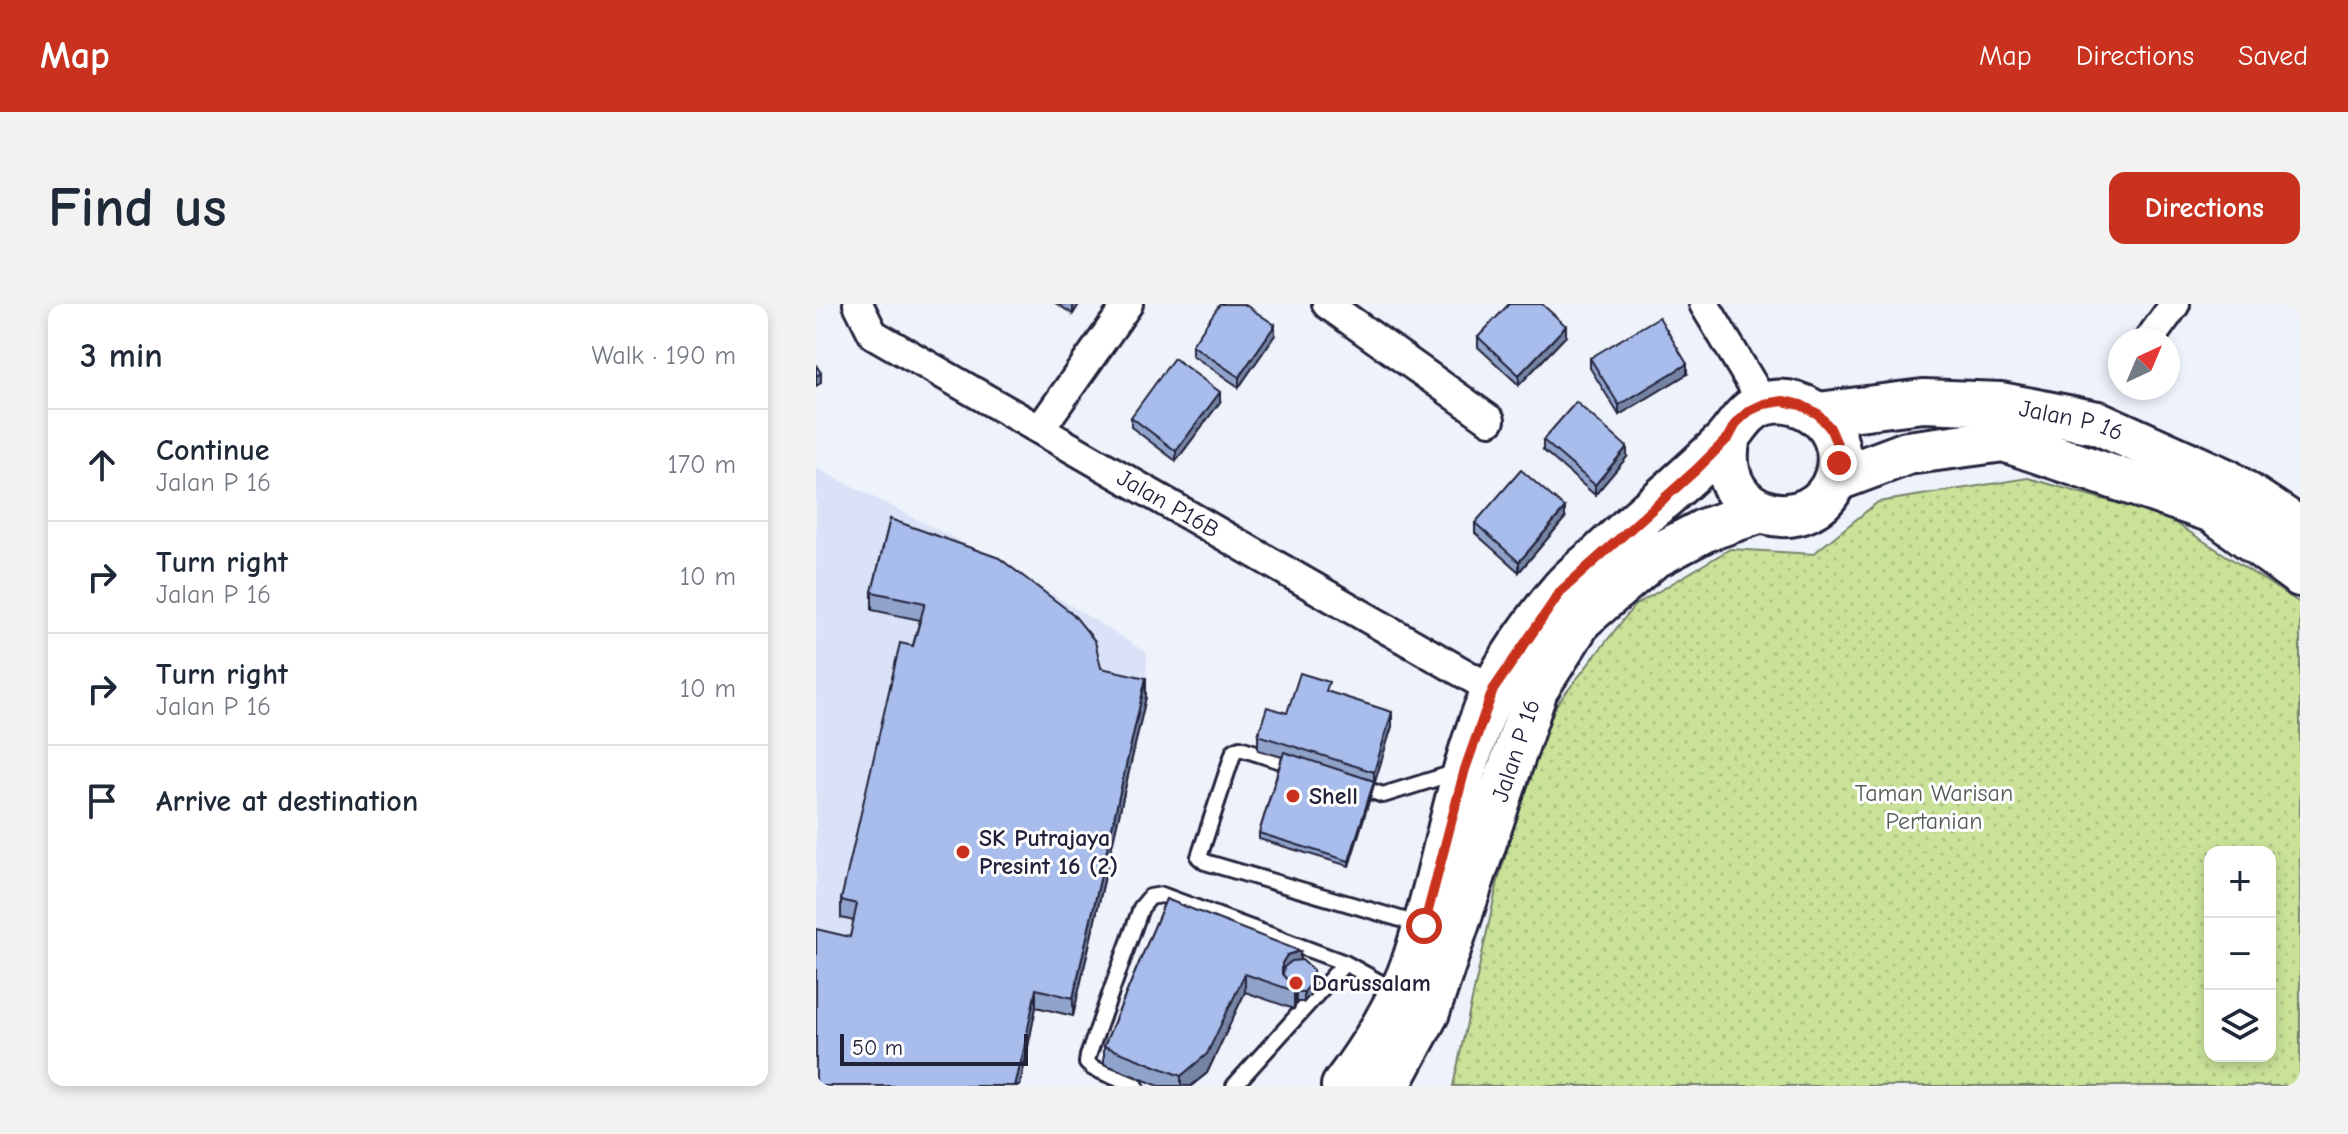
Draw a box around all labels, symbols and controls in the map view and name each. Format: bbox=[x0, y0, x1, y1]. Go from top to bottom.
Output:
text: Map bbox=[40, 34, 110, 78]
text: Map bbox=[1979, 40, 2032, 72]
text: Directions bbox=[2076, 40, 2194, 72]
text: Saved bbox=[2238, 40, 2308, 72]
button: Directions bbox=[2109, 172, 2300, 244]
text: Find us bbox=[48, 176, 227, 240]
north arrow bbox=[2108, 328, 2180, 400]
text: 3 min bbox=[80, 336, 163, 376]
text: Walk · 190 m bbox=[591, 341, 736, 371]
street label: Jalan P 16 bbox=[2017, 394, 2128, 447]
text: Continue bbox=[156, 433, 270, 468]
icon: ahead bbox=[80, 443, 124, 487]
route end bbox=[1821, 445, 1857, 481]
text: 170 m bbox=[667, 450, 736, 480]
street label: Jalan P16B bbox=[1112, 463, 1224, 544]
text: Jalan P 16 bbox=[156, 468, 271, 498]
text: Turn right bbox=[156, 545, 288, 580]
icon: right bbox=[80, 555, 124, 599]
text: 10 m bbox=[680, 562, 736, 592]
text: Jalan P 16 bbox=[156, 580, 271, 610]
text: Turn right bbox=[156, 657, 288, 692]
icon: right bbox=[80, 667, 124, 711]
text: 10 m bbox=[680, 674, 736, 704]
text: Jalan P 16 bbox=[156, 692, 271, 722]
street label: Jalan P 16 bbox=[1486, 696, 1546, 805]
icon: arrive bbox=[80, 779, 124, 823]
park label: Taman Warisan Pertanian bbox=[1855, 779, 2013, 835]
place label: Shell bbox=[1309, 782, 1358, 810]
text: Arrive at destination bbox=[156, 784, 418, 819]
marker: Shell bbox=[1284, 787, 1302, 805]
place label: SK Putrajaya Presint 16 (2) bbox=[979, 824, 1118, 880]
marker: SK Putrajaya Presint 16 (2) bbox=[954, 843, 972, 861]
map controls bbox=[2204, 846, 2276, 1062]
button: + bbox=[2204, 846, 2276, 918]
route start bbox=[1406, 908, 1442, 944]
button: − bbox=[2204, 918, 2276, 990]
place label: Darussalam bbox=[1312, 969, 1431, 997]
marker: Darussalam bbox=[1287, 974, 1305, 992]
button: layers bbox=[2204, 990, 2276, 1062]
scale bar bbox=[840, 1030, 1028, 1066]
text: 50 m bbox=[852, 1035, 903, 1061]

